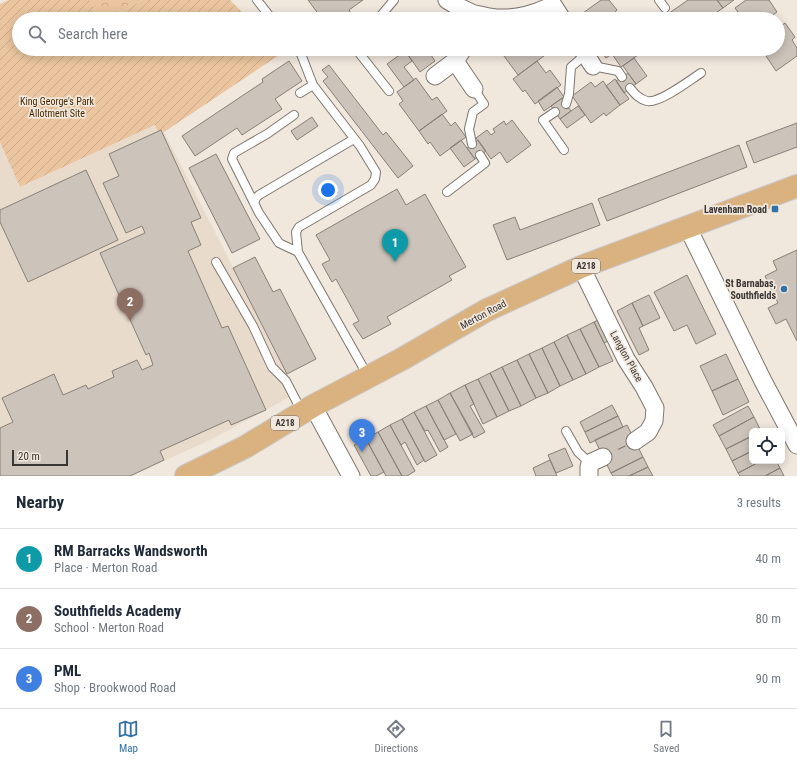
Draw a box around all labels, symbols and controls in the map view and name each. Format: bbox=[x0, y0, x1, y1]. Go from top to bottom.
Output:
search box bbox=[12, 12, 785, 56]
icon: search bbox=[26, 23, 48, 45]
text: Search here bbox=[58, 25, 128, 43]
park label: King George's Park Allotment Site bbox=[20, 96, 94, 119]
your location bbox=[318, 180, 338, 200]
place label: Lavenham Road bbox=[704, 204, 767, 215]
marker: Lavenham Road bbox=[770, 204, 780, 214]
pin: 1 bbox=[382, 229, 408, 262]
road number: A218 bbox=[572, 259, 600, 273]
place label: St Barnabas, Southfields bbox=[725, 278, 776, 301]
marker: St Barnabas, Southfields bbox=[779, 284, 789, 294]
pin: 2 bbox=[117, 288, 143, 321]
street label: Merton Road bbox=[458, 298, 508, 331]
street label: Langton Place bbox=[608, 329, 645, 384]
road number: A218 bbox=[271, 416, 299, 430]
pin: 3 bbox=[349, 419, 375, 452]
map controls bbox=[749, 428, 785, 464]
button: locate bbox=[749, 428, 785, 464]
scale bar bbox=[12, 448, 68, 467]
text: 20 m bbox=[18, 450, 40, 463]
text: Nearby bbox=[16, 492, 64, 512]
text: 3 results bbox=[737, 495, 781, 510]
text: RM Barracks Wandsworth bbox=[54, 542, 208, 560]
text: 1 bbox=[26, 551, 32, 566]
text: 40 m bbox=[755, 551, 781, 566]
text: Place · Merton Road bbox=[54, 560, 157, 575]
text: Southfields Academy bbox=[54, 602, 181, 620]
text: 2 bbox=[26, 611, 32, 626]
text: 80 m bbox=[755, 611, 781, 626]
text: School · Merton Road bbox=[54, 620, 164, 635]
text: PML bbox=[54, 662, 81, 680]
text: 3 bbox=[26, 671, 32, 686]
text: 90 m bbox=[755, 671, 781, 686]
text: Shop · Brookwood Road bbox=[54, 680, 176, 695]
tab: Map bbox=[117, 718, 139, 755]
tab: Directions bbox=[374, 718, 418, 755]
tab: Saved bbox=[653, 718, 680, 755]

